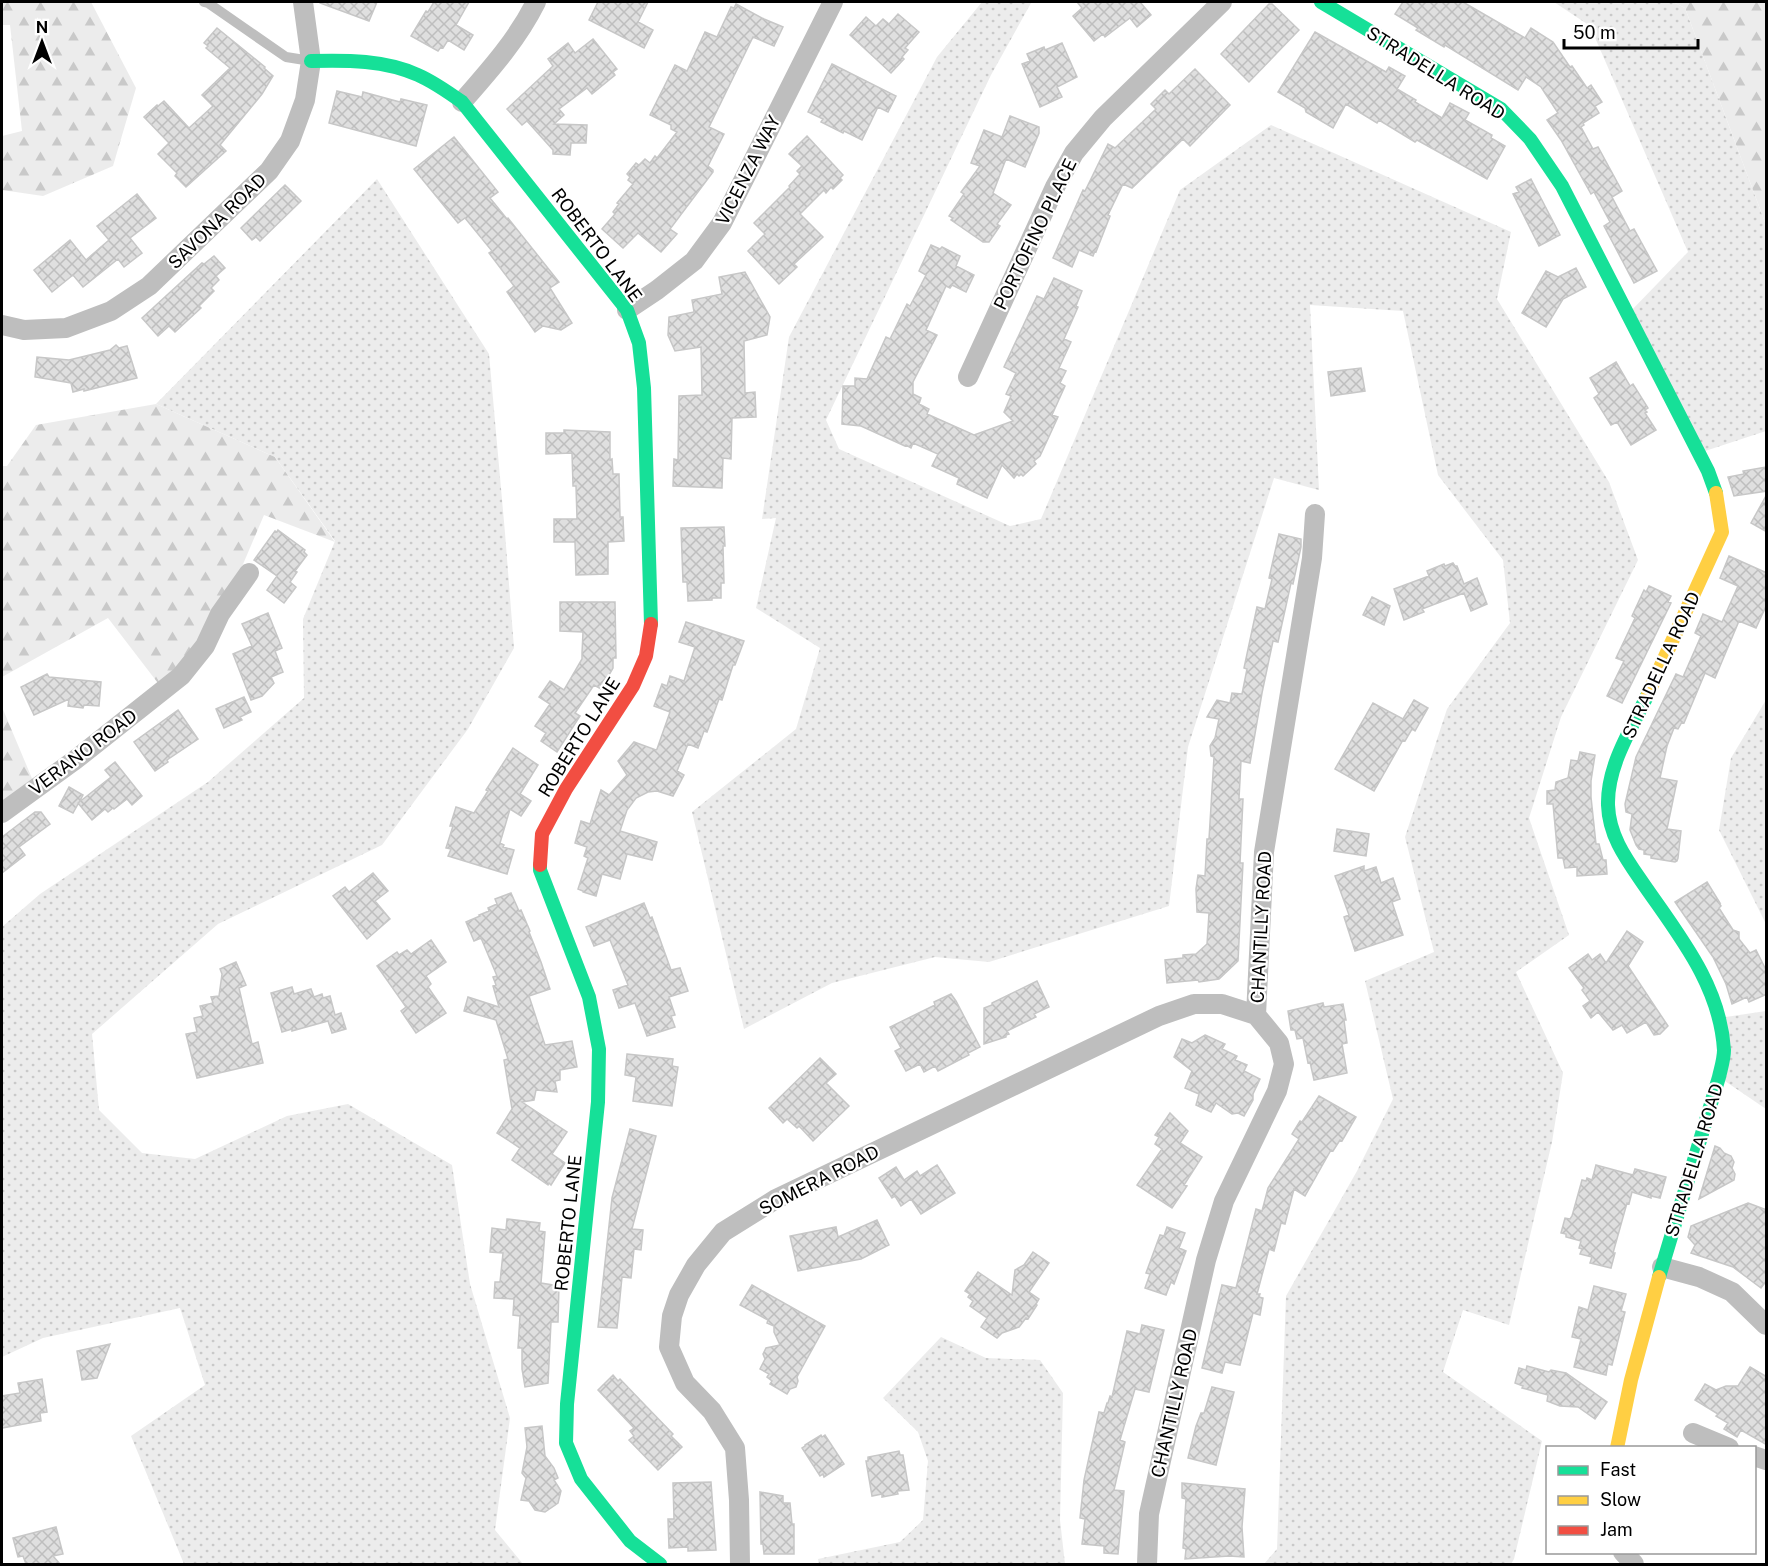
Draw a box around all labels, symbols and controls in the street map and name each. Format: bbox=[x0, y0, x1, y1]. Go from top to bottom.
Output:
north arrow bbox=[12, 12, 72, 72]
scale bar bbox=[1564, 12, 1698, 50]
text: N bbox=[36, 18, 48, 37]
street label: STRADELLA ROAD bbox=[1363, 22, 1509, 124]
text: 50 m bbox=[1573, 22, 1616, 43]
street label: VICENZA WAY bbox=[711, 112, 785, 228]
street label: PORTOFINO PLACE bbox=[989, 155, 1081, 313]
street label: SAVONA ROAD bbox=[164, 169, 270, 273]
street label: ROBERTO LANE bbox=[547, 184, 647, 306]
street label: STRADELLA ROAD bbox=[1618, 588, 1704, 742]
street label: ROBERTO LANE bbox=[534, 673, 624, 801]
street label: VERANO ROAD bbox=[25, 705, 141, 799]
street label: CHANTILLY ROAD bbox=[1247, 850, 1275, 1004]
street label: STRADELLA ROAD bbox=[1661, 1081, 1727, 1239]
street label: SOMERA ROAD bbox=[756, 1141, 882, 1219]
street label: ROBERTO LANE bbox=[550, 1154, 586, 1292]
street label: CHANTILLY ROAD bbox=[1147, 1326, 1201, 1480]
legend bbox=[1546, 1446, 1756, 1554]
text: Fast bbox=[1600, 1459, 1636, 1480]
text: Slow bbox=[1600, 1489, 1641, 1510]
text: Jam bbox=[1600, 1519, 1633, 1540]

